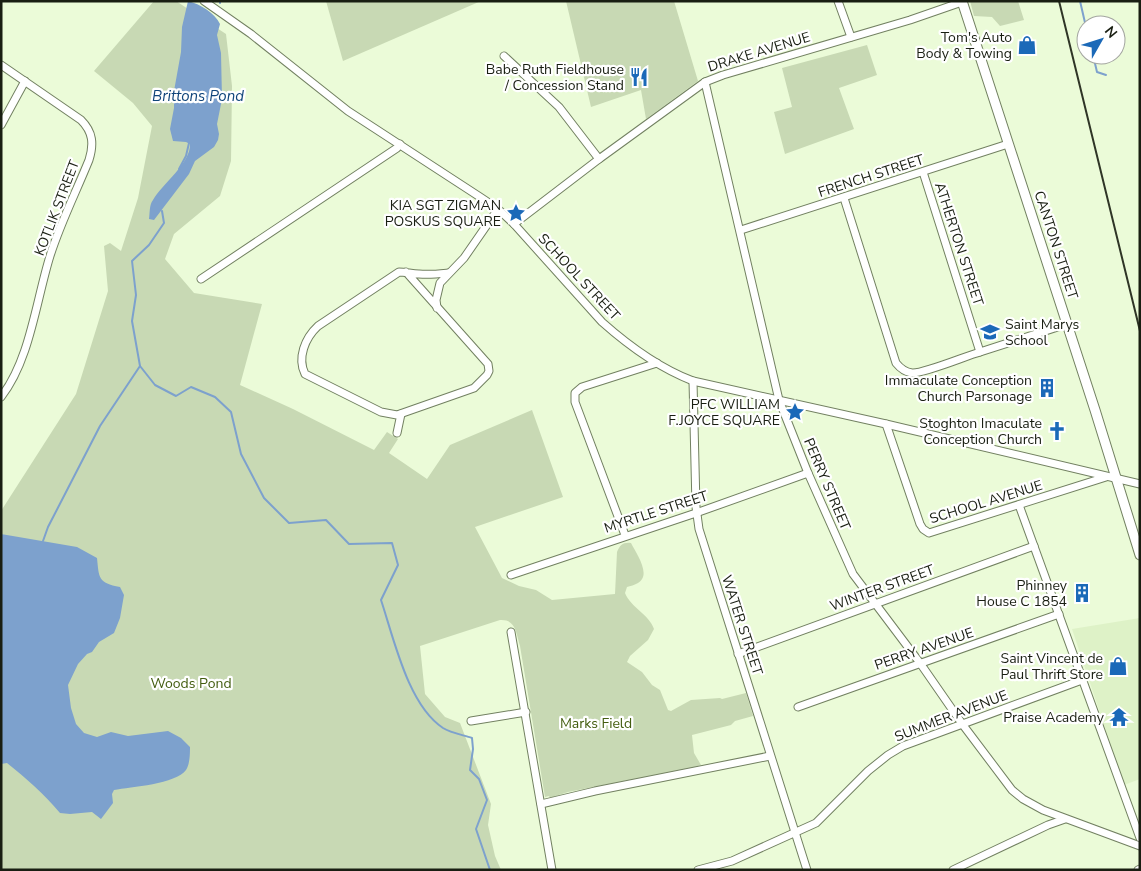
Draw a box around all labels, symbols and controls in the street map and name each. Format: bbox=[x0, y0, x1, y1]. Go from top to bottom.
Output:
north arrow bbox=[1076, 15, 1126, 65]
text: N bbox=[1100, 22, 1121, 42]
street label: DRAKE AVENUE bbox=[705, 27, 813, 77]
place label: Tom's Auto Body & Towing bbox=[916, 28, 1012, 63]
shop icon: Tom's Auto Body & Towing bbox=[1016, 34, 1038, 56]
place label: Babe Ruth Fieldhouse / Concession Stand bbox=[486, 60, 624, 95]
restaurant icon: Babe Ruth Fieldhouse / Concession Stand bbox=[628, 66, 650, 88]
water label: Brittons Pond bbox=[152, 86, 244, 106]
street label: FRENCH STREET bbox=[816, 150, 927, 202]
street label: KOTLIK STREET bbox=[30, 157, 84, 259]
street label: ATHERTON STREET bbox=[930, 180, 988, 309]
street label: CANTON STREET bbox=[1030, 188, 1083, 302]
place label: KIA SGT ZIGMAN POSKUS SQUARE bbox=[385, 196, 501, 231]
place icon: KIA SGT ZIGMAN POSKUS SQUARE bbox=[505, 202, 527, 224]
street label: SCHOOL STREET bbox=[534, 230, 625, 325]
place label: Saint Marys School bbox=[1005, 315, 1080, 350]
school or university icon: Saint Marys School bbox=[979, 321, 1001, 343]
place label: Immaculate Conception Church Parsonage bbox=[885, 371, 1032, 406]
building icon: Immaculate Conception Church Parsonage bbox=[1036, 377, 1058, 399]
place label: PFC WILLIAM F.JOYCE SQUARE bbox=[668, 395, 780, 430]
place icon: PFC WILLIAM F.JOYCE SQUARE bbox=[784, 401, 806, 423]
place label: Stoghton Imaculate Conception Church bbox=[919, 414, 1042, 449]
church icon: Stoghton Imaculate Conception Church bbox=[1046, 420, 1068, 442]
street label: PERRY STREET bbox=[799, 435, 855, 534]
street label: SCHOOL AVENUE bbox=[927, 476, 1045, 528]
street label: MYRTLE STREET bbox=[602, 486, 711, 538]
street label: WINTER STREET bbox=[827, 560, 937, 616]
street label: WATER STREET bbox=[717, 573, 767, 678]
place label: Phinney House C 1854 bbox=[976, 576, 1068, 611]
building icon: Phinney House C 1854 bbox=[1071, 582, 1093, 604]
street label: PERRY AVENUE bbox=[872, 623, 976, 675]
place label: Saint Vincent de Paul Thrift Store bbox=[1000, 649, 1103, 684]
shop icon: Saint Vincent de Paul Thrift Store bbox=[1107, 655, 1129, 677]
park label: Woods Pond bbox=[150, 674, 232, 693]
street label: SUMMER AVENUE bbox=[892, 686, 1010, 746]
temple icon: Praise Academy bbox=[1108, 706, 1130, 728]
place label: Praise Academy bbox=[1003, 708, 1105, 727]
park label: Marks Field bbox=[560, 714, 632, 733]

